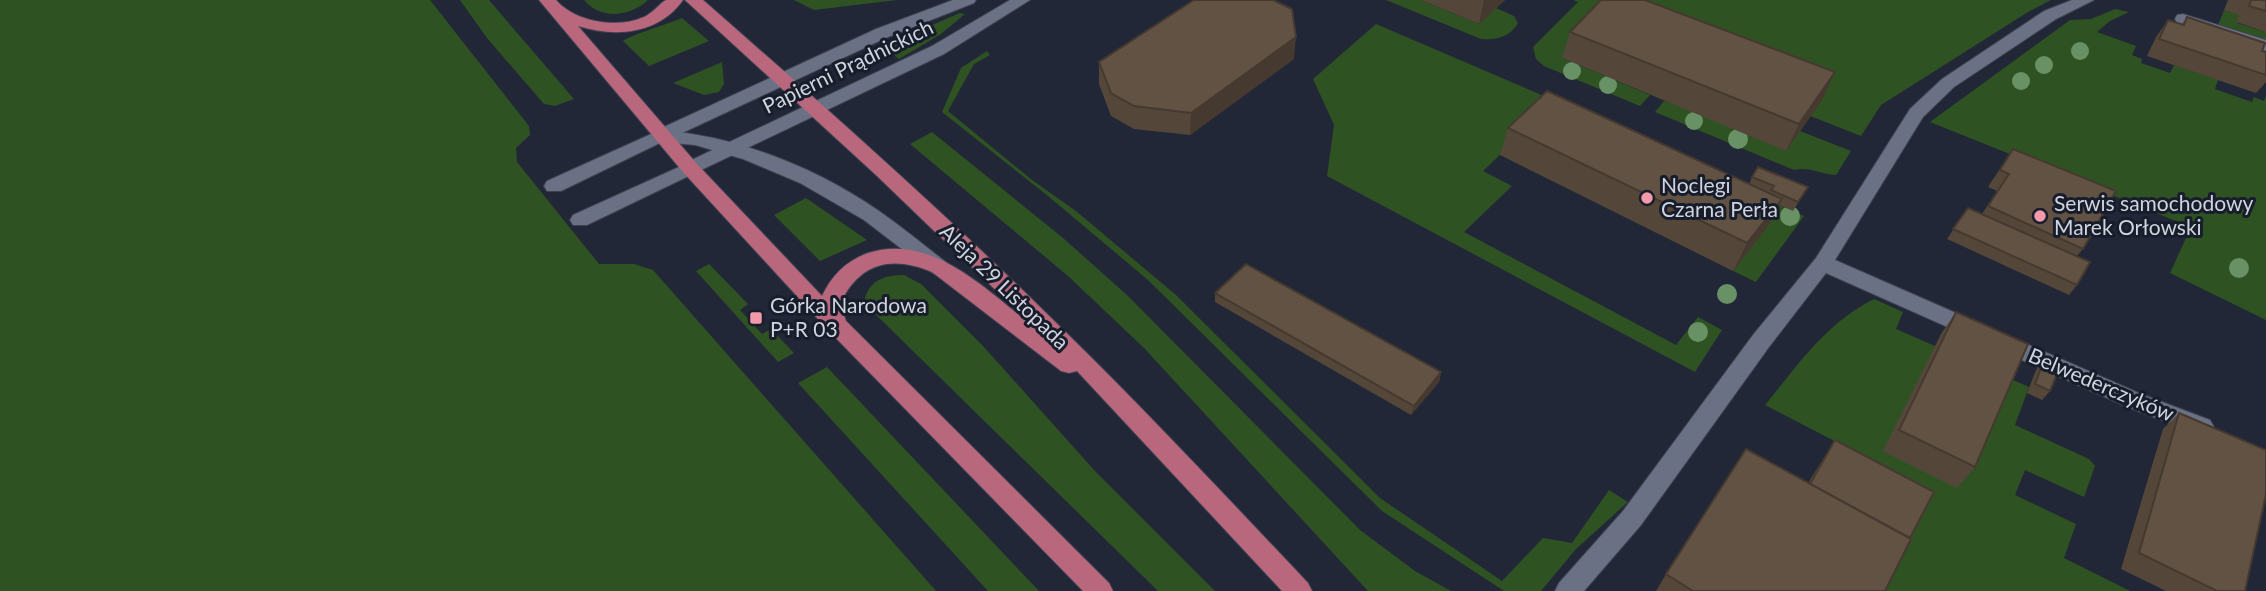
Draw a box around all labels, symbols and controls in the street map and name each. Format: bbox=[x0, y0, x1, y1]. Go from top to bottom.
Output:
street label: Papierni Prądnickich bbox=[758, 13, 937, 118]
place label: Noclegi Czarna Perła bbox=[1661, 172, 1778, 221]
marker: Noclegi Czarna Perła bbox=[1639, 190, 1655, 206]
place label: Serwis samochodowy Marek Orłowski bbox=[2054, 190, 2253, 239]
marker: Serwis samochodowy Marek Orłowski bbox=[2032, 208, 2048, 224]
street label: Aleja 29 Listopada bbox=[935, 218, 1075, 354]
place label: Górka Narodowa P+R 03 bbox=[770, 292, 927, 341]
marker: Górka Narodowa P+R 03 bbox=[748, 310, 764, 326]
street label: Belwederczyków bbox=[2025, 342, 2179, 426]

